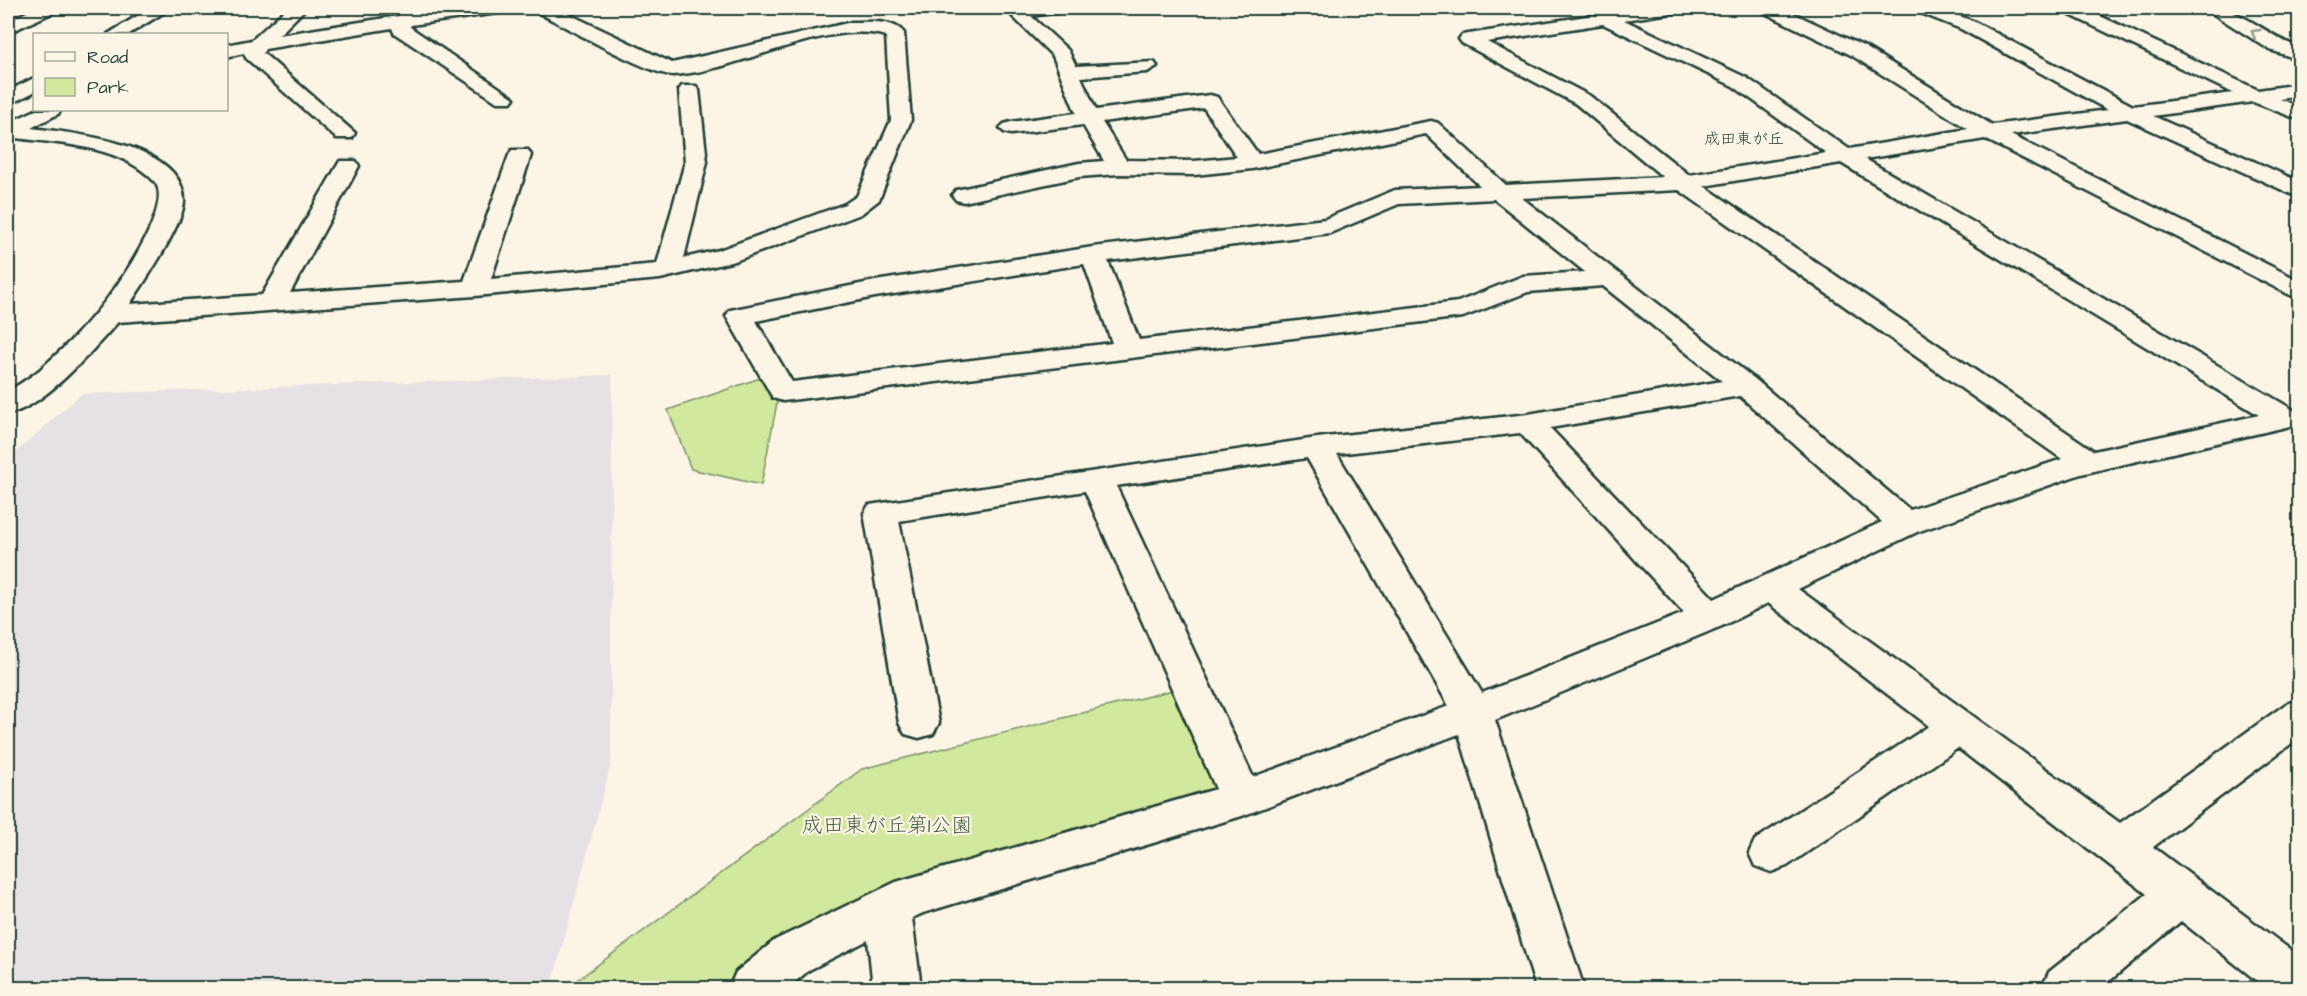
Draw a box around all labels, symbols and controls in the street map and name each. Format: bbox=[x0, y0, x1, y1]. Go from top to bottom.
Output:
one-way arrow bbox=[2251, 28, 2261, 40]
legend bbox=[33, 33, 228, 111]
text: Road bbox=[87, 45, 128, 70]
text: Park bbox=[87, 75, 129, 100]
district label: 成田東が丘 bbox=[1704, 128, 1784, 150]
park label: 成田東が丘第1公園 bbox=[802, 811, 972, 840]

